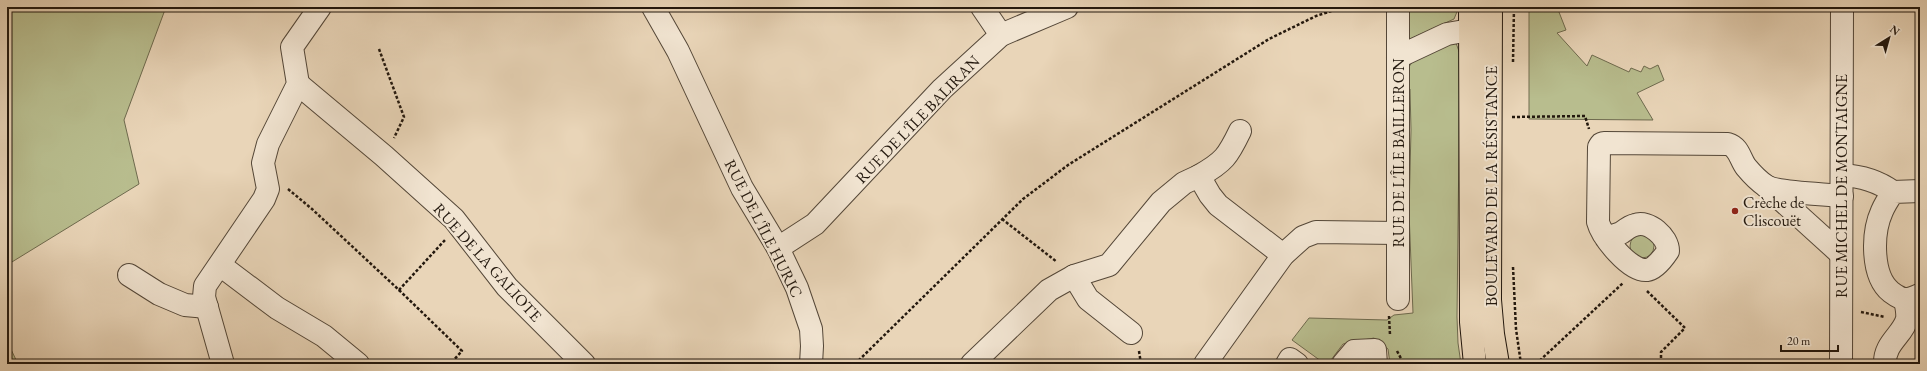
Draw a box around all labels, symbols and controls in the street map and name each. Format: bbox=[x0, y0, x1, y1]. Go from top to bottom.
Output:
north arrow bbox=[1869, 18, 1909, 58]
text: N bbox=[1887, 22, 1903, 38]
street label: RUE DE L'ÎLE BALIRAN bbox=[851, 51, 984, 188]
street label: RUE DE L'ÎLE BAILLERON bbox=[1388, 58, 1409, 248]
street label: BOULEVARD DE LA RÉSISTANCE bbox=[1481, 66, 1502, 306]
street label: RUE MICHEL DE MONTAIGNE bbox=[1831, 74, 1852, 298]
street label: RUE DE L'ÎLE HURIC bbox=[720, 156, 807, 301]
place label: Crèche de Cliscouët bbox=[1743, 192, 1804, 231]
street label: RUE DE LA GALIOTE bbox=[429, 199, 546, 326]
marker: Crèche de Cliscouët bbox=[1730, 206, 1740, 216]
scale bar bbox=[1781, 327, 1838, 353]
text: 20 m bbox=[1787, 333, 1811, 349]

